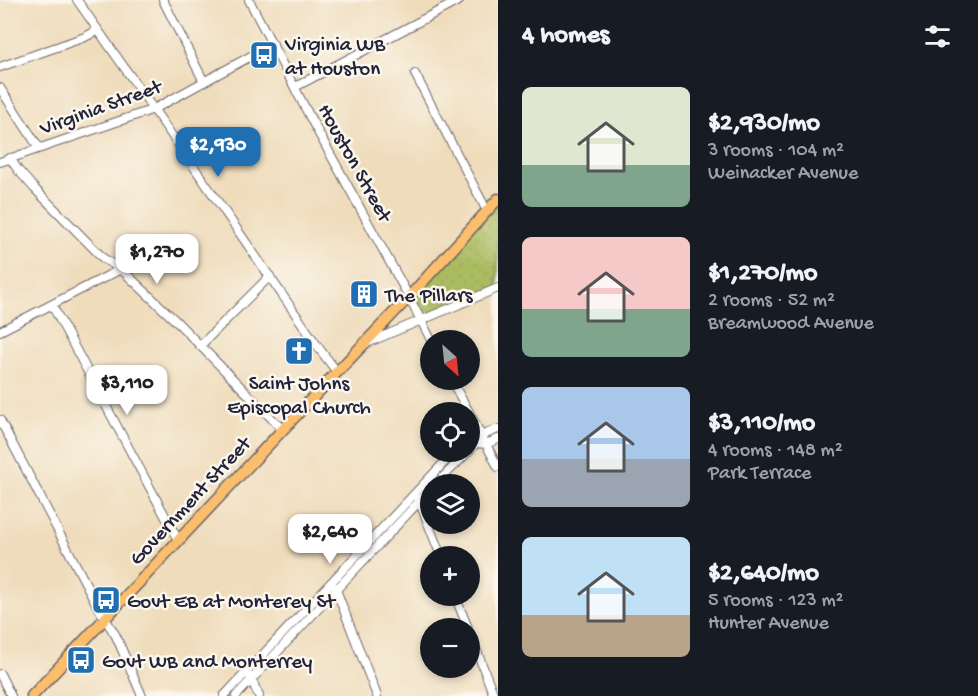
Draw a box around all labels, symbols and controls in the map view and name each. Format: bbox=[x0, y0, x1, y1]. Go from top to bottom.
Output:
icon: filters bbox=[921, 20, 954, 53]
text: 4 homes bbox=[522, 21, 609, 52]
place label: Virginia WB at Houston bbox=[284, 34, 386, 83]
bus stop icon: Virginia WB at Houston bbox=[248, 39, 280, 71]
street label: Virginia Street bbox=[36, 75, 168, 143]
street label: Houston Street bbox=[310, 100, 397, 229]
text: $2,930/mo bbox=[708, 109, 820, 140]
icon: home bbox=[570, 111, 642, 183]
pin: $2,930 bbox=[169, 127, 267, 178]
text: $2,930 bbox=[190, 135, 246, 158]
text: 3 rooms · 104 m² bbox=[708, 140, 844, 163]
text: Weinacker Avenue bbox=[708, 163, 858, 186]
pin: $1,270 bbox=[108, 234, 206, 285]
text: $1,270 bbox=[130, 242, 184, 265]
text: $1,270/mo bbox=[708, 259, 818, 290]
icon: home bbox=[570, 261, 642, 333]
building icon: The Pillars bbox=[348, 278, 380, 310]
place label: The Pillars bbox=[384, 285, 474, 310]
text: 2 rooms · 52 m² bbox=[708, 290, 835, 313]
text: Breamwood Avenue bbox=[708, 313, 874, 336]
north arrow bbox=[420, 330, 480, 390]
map controls bbox=[420, 330, 480, 678]
church icon: Saint Johns Episcopal Church bbox=[283, 335, 315, 367]
pin: $3,110 bbox=[78, 365, 176, 416]
text: $3,110 bbox=[100, 373, 154, 396]
place label: Saint Johns Episcopal Church bbox=[227, 373, 371, 422]
button: locate bbox=[420, 402, 480, 462]
text: $3,110/mo bbox=[708, 409, 815, 440]
icon: home bbox=[570, 411, 642, 483]
street label: Government Street bbox=[125, 431, 259, 572]
text: 4 rooms · 148 m² bbox=[708, 440, 843, 463]
text: Park Terrace bbox=[708, 463, 811, 486]
button: layers bbox=[420, 474, 480, 534]
pin: $2,640 bbox=[281, 514, 379, 565]
text: $2,640 bbox=[302, 522, 358, 545]
button: + bbox=[420, 546, 480, 606]
text: $2,640/mo bbox=[708, 559, 819, 590]
icon: home bbox=[570, 561, 642, 633]
bus stop icon: Govt EB at Monterey St bbox=[90, 584, 122, 616]
text: 5 rooms · 123 m² bbox=[708, 590, 844, 613]
place label: Govt EB at Monterey St bbox=[127, 591, 337, 616]
text: Hunter Avenue bbox=[708, 613, 829, 636]
button: − bbox=[420, 618, 480, 678]
bus stop icon: Govt WB and Monterrey bbox=[65, 644, 97, 676]
place label: Govt WB and Monterrey bbox=[102, 651, 312, 676]

